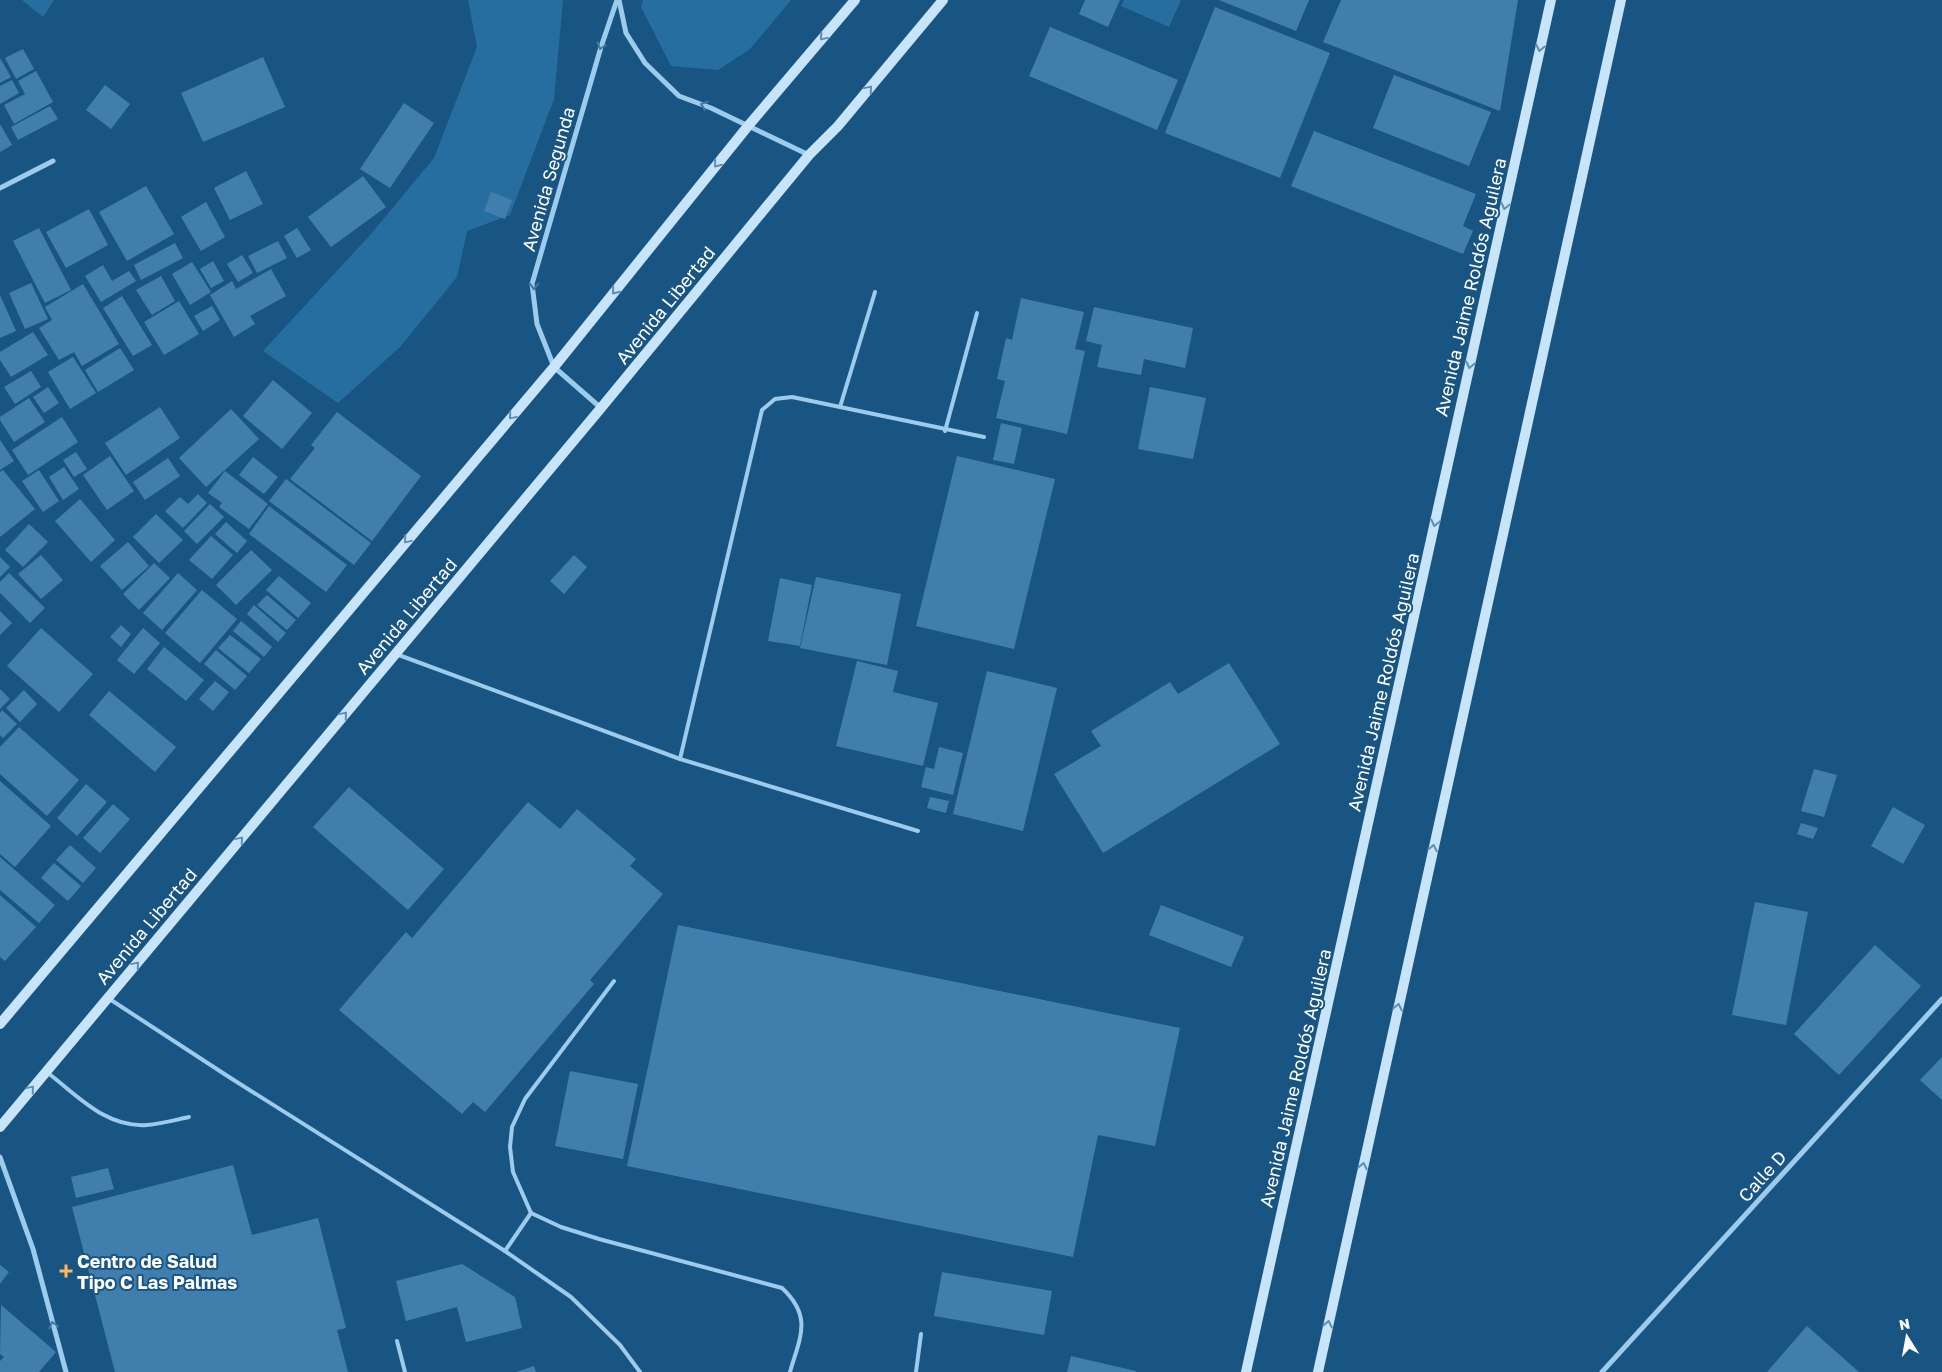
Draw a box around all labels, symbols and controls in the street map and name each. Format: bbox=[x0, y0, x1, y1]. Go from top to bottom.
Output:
one-way arrow bbox=[820, 32, 829, 41]
one-way arrow bbox=[597, 41, 607, 50]
one-way arrow bbox=[1535, 43, 1546, 52]
one-way arrow bbox=[863, 85, 872, 94]
one-way arrow bbox=[700, 101, 709, 111]
street label: Avenida Segunda bbox=[517, 104, 579, 254]
street label: Avenida Jaime Roldós Aguilera bbox=[1430, 156, 1510, 418]
one-way arrow bbox=[715, 158, 723, 167]
one-way arrow bbox=[1500, 202, 1511, 211]
street label: Avenida Libertad bbox=[611, 242, 719, 368]
one-way arrow bbox=[529, 283, 539, 291]
one-way arrow bbox=[612, 285, 621, 294]
one-way arrow bbox=[1465, 360, 1476, 369]
one-way arrow bbox=[509, 411, 518, 420]
one-way arrow bbox=[1430, 519, 1441, 528]
one-way arrow bbox=[404, 535, 413, 544]
street label: Avenida Jaime Roldós Aguilera bbox=[1343, 551, 1423, 813]
street label: Avenida Libertad bbox=[351, 553, 461, 679]
one-way arrow bbox=[338, 712, 347, 721]
one-way arrow bbox=[234, 837, 242, 846]
one-way arrow bbox=[1427, 844, 1438, 853]
street label: Avenida Libertad bbox=[91, 863, 201, 989]
street label: Avenida Jaime Roldós Aguilera bbox=[1255, 947, 1335, 1209]
one-way arrow bbox=[130, 961, 139, 970]
one-way arrow bbox=[1392, 1003, 1403, 1011]
one-way arrow bbox=[26, 1086, 34, 1095]
street label: Calle D bbox=[1733, 1146, 1791, 1206]
one-way arrow bbox=[1357, 1161, 1368, 1170]
place label: Centro de Salud Tipo C Las Palmas bbox=[77, 1250, 237, 1293]
marker: Centro de Salud Tipo C Las Palmas bbox=[59, 1264, 73, 1278]
north arrow bbox=[1882, 1312, 1932, 1362]
text: N bbox=[1898, 1314, 1911, 1333]
one-way arrow bbox=[1322, 1320, 1333, 1329]
one-way arrow bbox=[49, 1321, 59, 1329]

